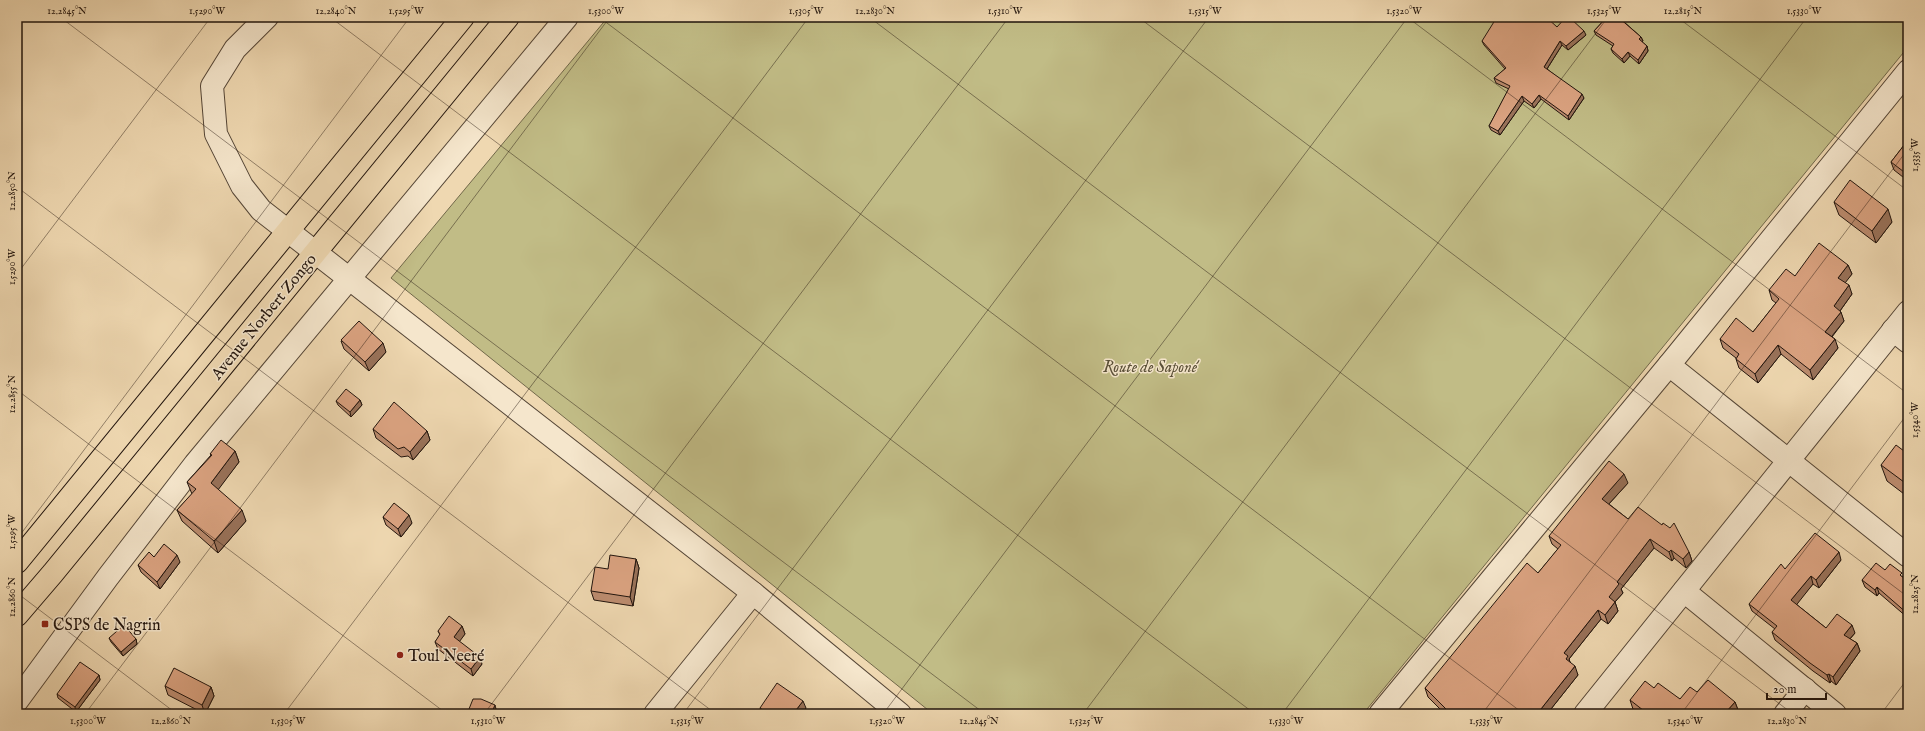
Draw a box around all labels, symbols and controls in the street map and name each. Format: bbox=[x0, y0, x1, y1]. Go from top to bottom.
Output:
text: 12.2845°N bbox=[47, 5, 87, 18]
text: 1.5290°W bbox=[189, 5, 226, 18]
text: 12.2840°N bbox=[316, 5, 357, 18]
text: 1.5295°W bbox=[389, 5, 424, 18]
text: 1.5300°W bbox=[588, 5, 624, 18]
text: 1.5305°W bbox=[789, 5, 824, 18]
text: 12.2830°N bbox=[855, 5, 895, 18]
text: 1.5310°W bbox=[988, 5, 1023, 18]
text: 1.5315°W bbox=[1188, 5, 1222, 18]
text: 1.5320°W bbox=[1386, 5, 1422, 18]
text: 1.5325°W bbox=[1587, 5, 1622, 18]
text: 12.2815°N bbox=[1664, 5, 1703, 18]
text: 1.5330°W bbox=[1787, 5, 1822, 18]
text: 1.5335°W bbox=[1909, 138, 1922, 172]
text: 12.2850°N bbox=[6, 171, 19, 211]
text: 1.5290°W bbox=[6, 248, 19, 285]
street label: Avenue Norbert Zongo bbox=[207, 250, 322, 385]
park label: Route de Saponé bbox=[1103, 358, 1200, 378]
text: 12.2855°N bbox=[6, 375, 19, 413]
text: 1.5340°W bbox=[1909, 402, 1922, 438]
text: 1.5295°W bbox=[6, 514, 19, 549]
text: 12.2825°N bbox=[1909, 574, 1922, 614]
text: 12.2860°N bbox=[6, 577, 19, 617]
place label: CSPS de Nagrin bbox=[53, 616, 161, 636]
marker: CSPS de Nagrin bbox=[40, 619, 50, 629]
place label: Toul Neeré bbox=[408, 647, 484, 667]
marker: Toul Neeré bbox=[395, 650, 405, 660]
scale bar bbox=[1767, 675, 1826, 701]
text: 20 m bbox=[1773, 682, 1796, 697]
text: 1.5300°W bbox=[70, 715, 106, 728]
text: 12.2860°N bbox=[151, 715, 191, 728]
text: 1.5305°W bbox=[271, 715, 306, 728]
text: 1.5310°W bbox=[471, 715, 506, 728]
text: 1.5315°W bbox=[670, 715, 704, 728]
text: 1.5320°W bbox=[869, 715, 905, 728]
text: 12.2845°N bbox=[959, 715, 999, 728]
text: 1.5325°W bbox=[1069, 715, 1104, 728]
text: 1.5330°W bbox=[1269, 715, 1304, 728]
text: 1.5335°W bbox=[1469, 715, 1503, 728]
text: 1.5340°W bbox=[1667, 715, 1703, 728]
text: 12.2830°N bbox=[1767, 715, 1807, 728]

